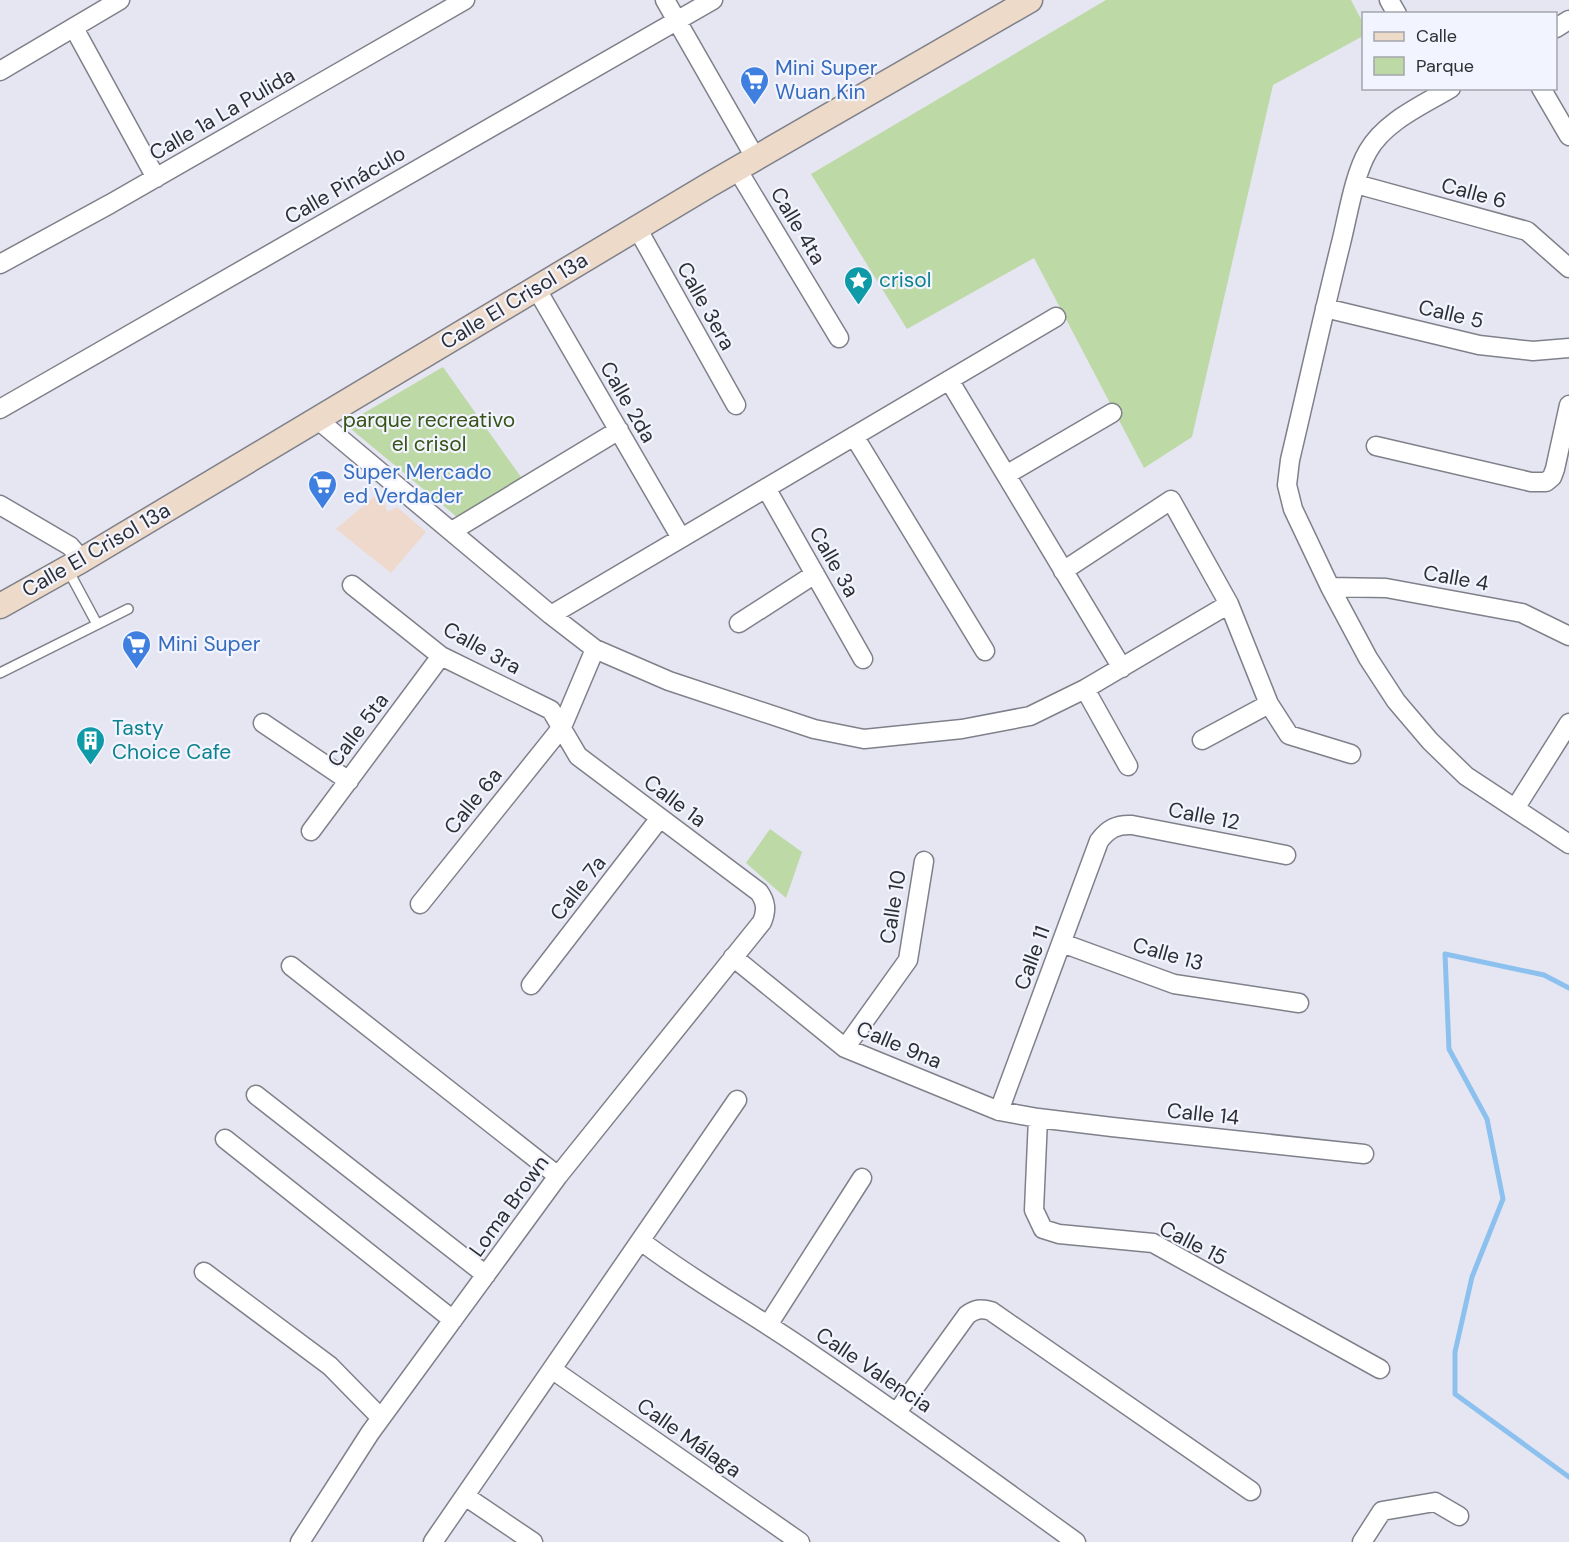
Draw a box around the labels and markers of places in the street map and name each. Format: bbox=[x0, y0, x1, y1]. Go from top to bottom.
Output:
place label: Mini Super Wuan Kin bbox=[775, 54, 878, 106]
supermarket icon: Mini Super Wuan Kin bbox=[738, 64, 770, 106]
place icon: crisol bbox=[842, 264, 874, 306]
place label: crisol bbox=[879, 266, 932, 294]
place label: Super Mercado ed Verdader bbox=[343, 458, 492, 510]
supermarket icon: Super Mercado ed Verdader bbox=[306, 468, 338, 510]
supermarket icon: Mini Super bbox=[121, 628, 153, 670]
place label: Mini Super bbox=[158, 630, 261, 658]
place label: Tasty Choice Cafe bbox=[112, 714, 231, 766]
building icon: Tasty Choice Cafe bbox=[75, 724, 107, 766]

